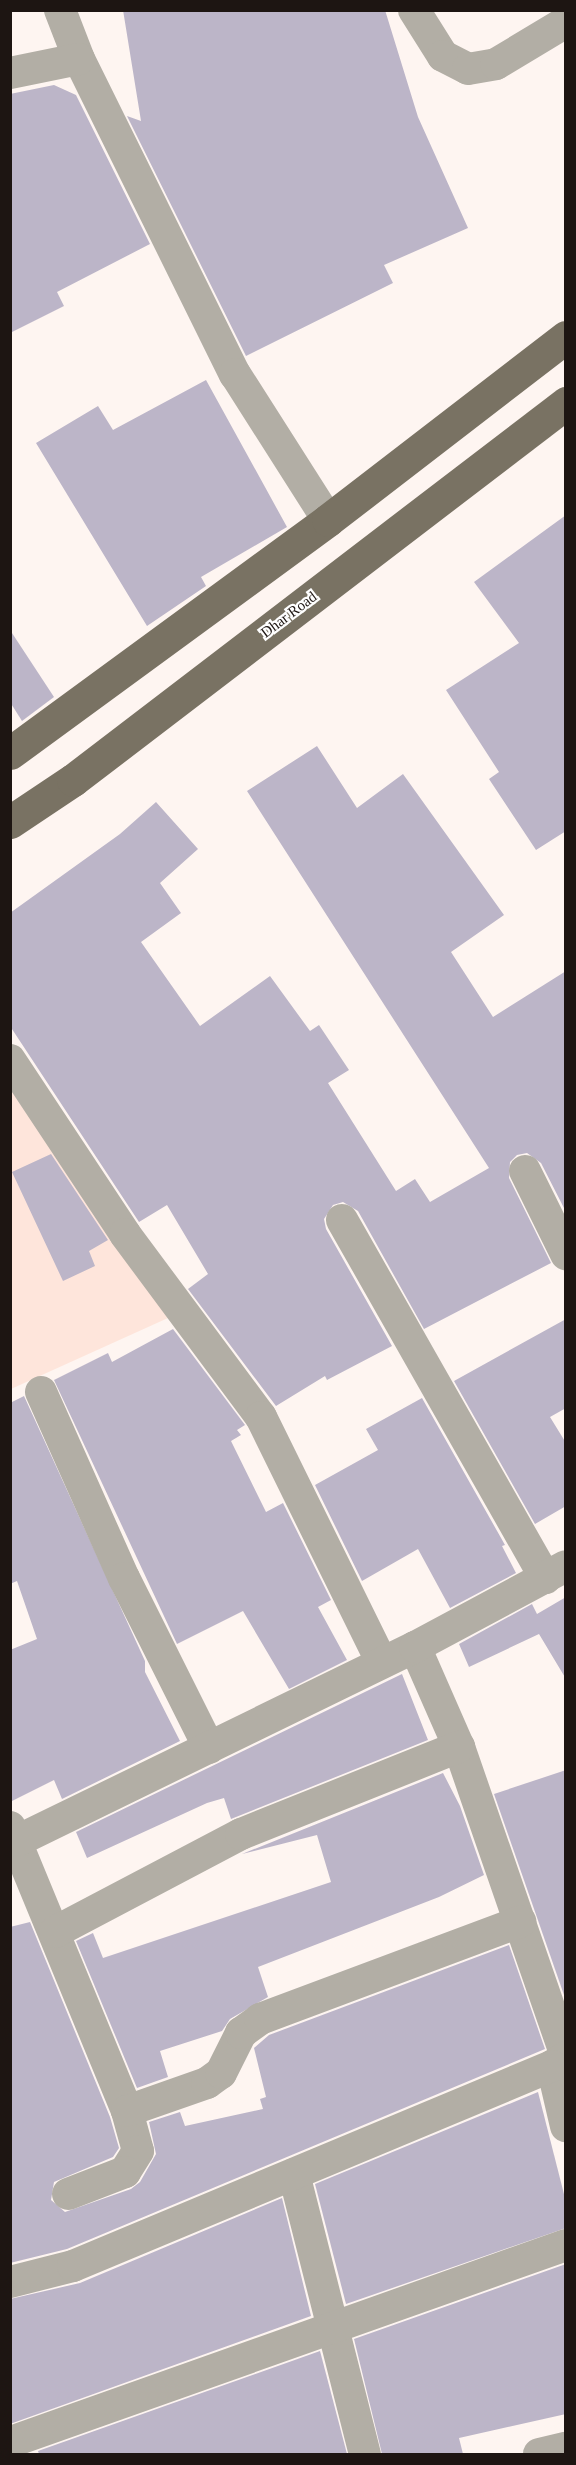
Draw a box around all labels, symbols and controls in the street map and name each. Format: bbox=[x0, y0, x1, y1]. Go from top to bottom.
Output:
street label: Dhar Road bbox=[254, 585, 324, 645]

